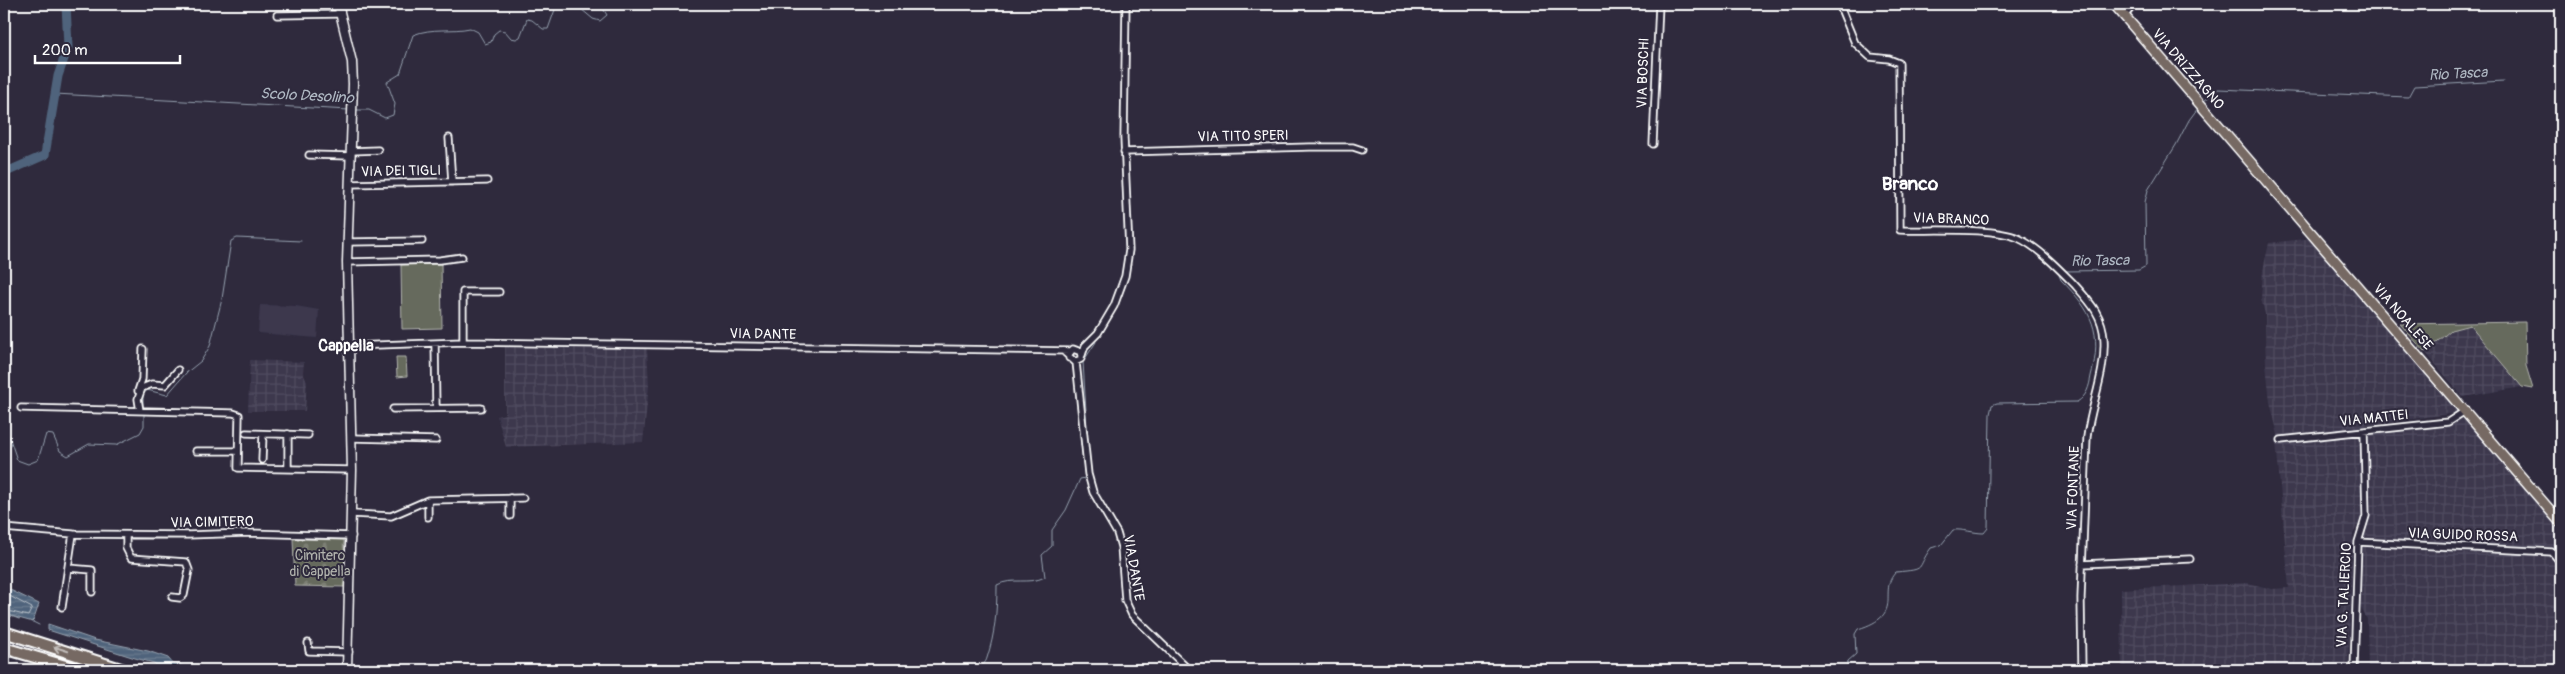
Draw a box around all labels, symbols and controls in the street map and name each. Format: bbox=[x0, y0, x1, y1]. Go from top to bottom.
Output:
street label: VIA DRIZZAGNO bbox=[2148, 25, 2228, 113]
scale bar bbox=[35, 32, 180, 64]
street label: VIA BOSCHI bbox=[1633, 37, 1653, 109]
text: 200 m bbox=[42, 41, 87, 60]
water label: Rio Tasca bbox=[2428, 63, 2489, 85]
water label: Scolo Desolino bbox=[260, 84, 355, 108]
street label: VIA TITO SPERI bbox=[1197, 127, 1289, 145]
street label: VIA DEI TIGLI bbox=[361, 162, 441, 180]
district label: Branco bbox=[1882, 172, 1939, 196]
street label: VIA BRANCO bbox=[1913, 209, 1989, 229]
water label: Rio Tasca bbox=[2071, 251, 2130, 271]
street label: VIA NOALESE bbox=[2370, 280, 2436, 354]
street label: VIA DANTE bbox=[729, 325, 797, 343]
district label: Cappella bbox=[318, 336, 374, 356]
street label: VIA MATTEI bbox=[2339, 406, 2409, 430]
street label: VIA FONTANE bbox=[2063, 446, 2083, 530]
street label: VIA CIMITERO bbox=[170, 513, 254, 531]
street label: VIA GUIDO ROSSA bbox=[2408, 525, 2518, 545]
street label: VIA DANTE bbox=[1120, 534, 1148, 602]
street label: VIA G. TALIERCIO bbox=[2333, 542, 2355, 648]
park label: Cimitero di Cappella bbox=[290, 547, 350, 580]
one-way arrow bbox=[54, 643, 70, 653]

